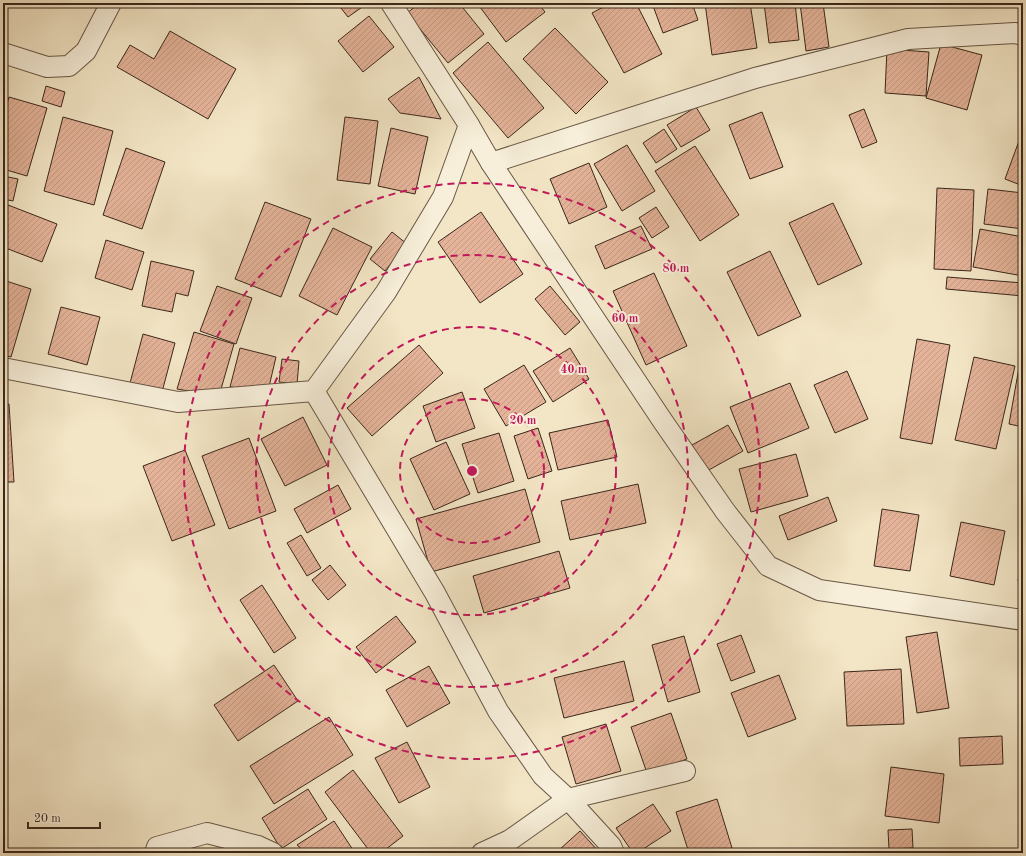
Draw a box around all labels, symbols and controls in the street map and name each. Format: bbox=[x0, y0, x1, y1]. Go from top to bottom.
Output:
text: 80 m bbox=[663, 263, 690, 275]
text: 60 m bbox=[612, 313, 639, 325]
text: 40 m bbox=[561, 364, 588, 376]
text: 20 m bbox=[510, 415, 537, 427]
centre of rings bbox=[465, 464, 479, 478]
scale bar bbox=[28, 804, 100, 830]
text: 20 m bbox=[34, 813, 61, 825]

